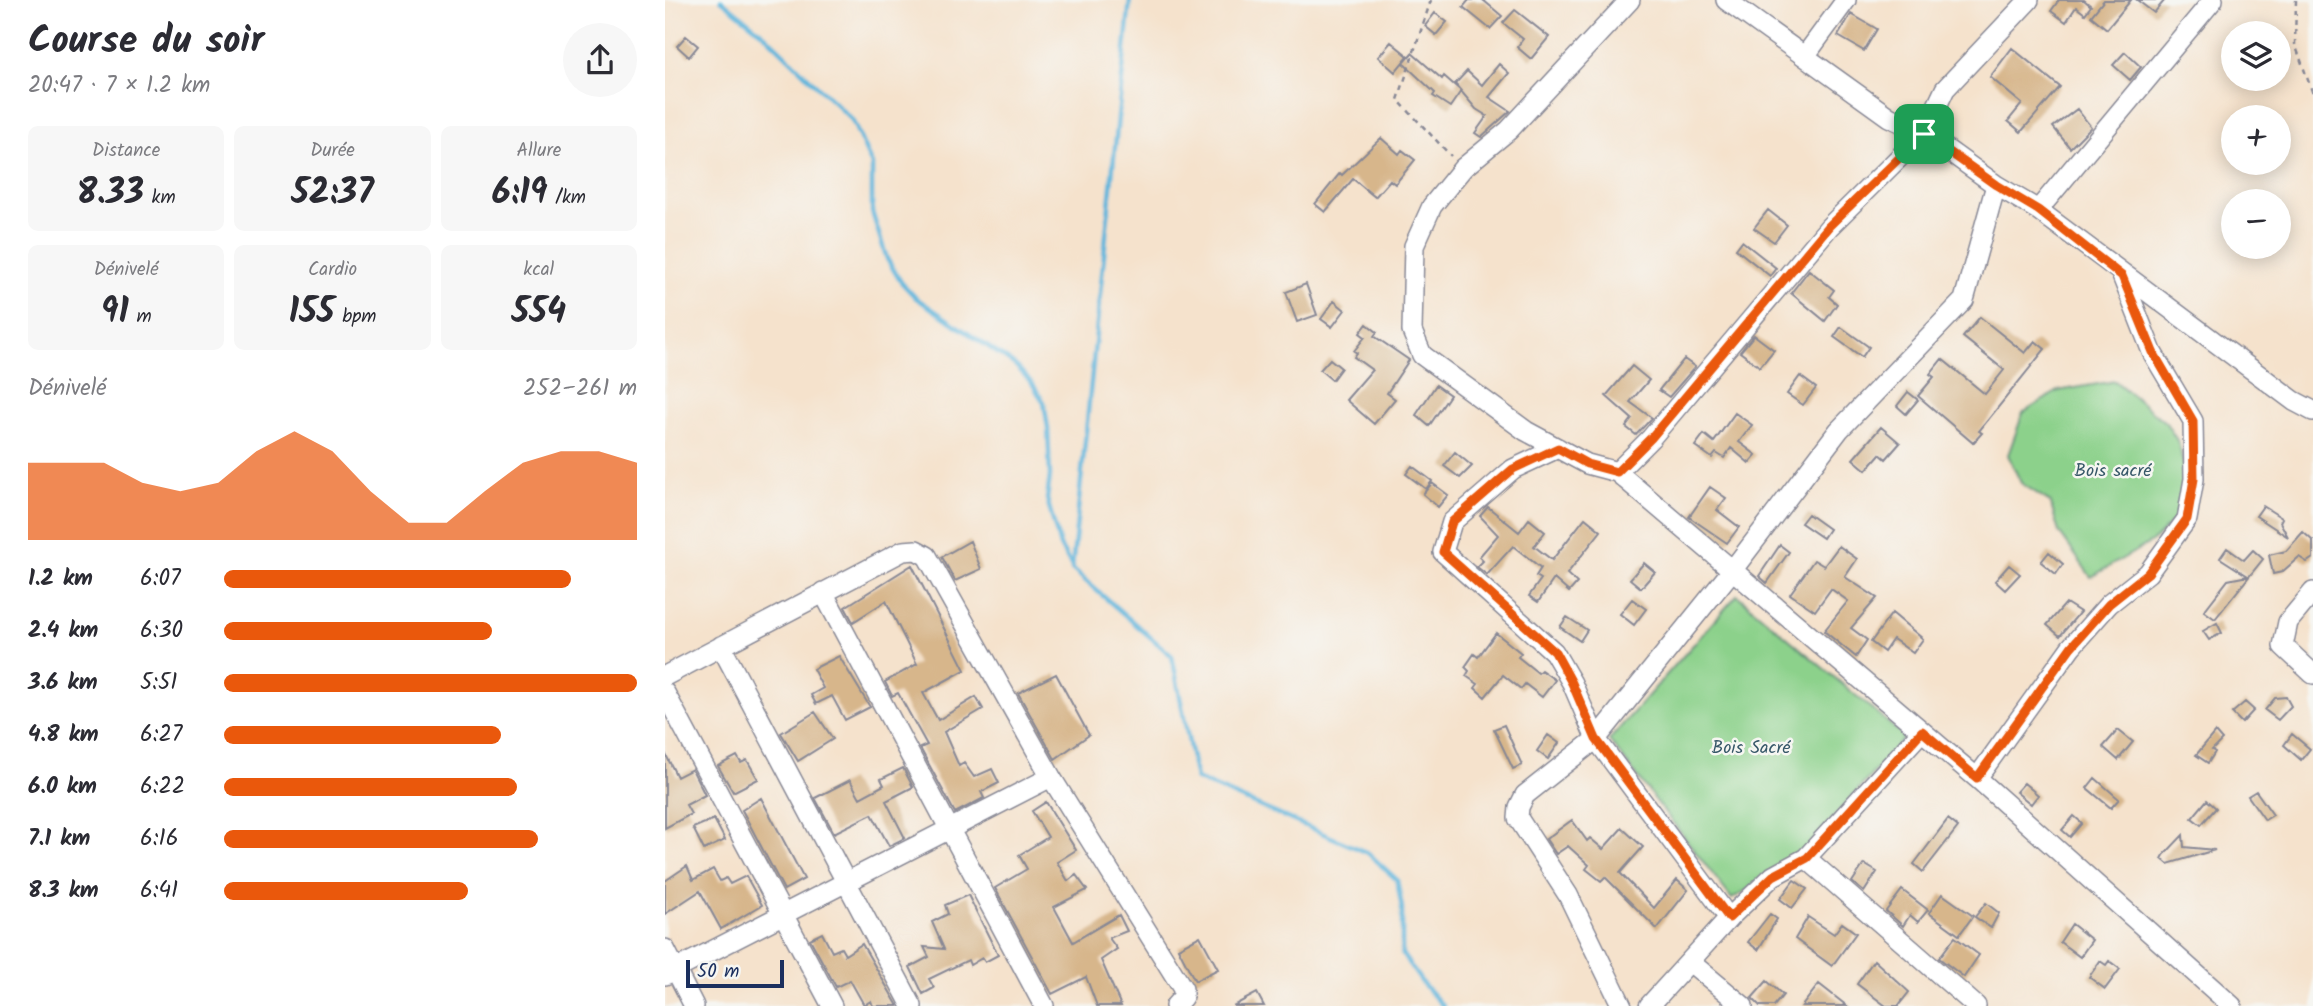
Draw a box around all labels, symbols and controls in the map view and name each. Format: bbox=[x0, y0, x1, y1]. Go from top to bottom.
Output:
text: Course du soir bbox=[28, 12, 264, 72]
map controls bbox=[2221, 21, 2291, 259]
button: layers bbox=[2221, 21, 2291, 91]
button: share bbox=[563, 23, 637, 97]
text: 20:47 · 7 × 1.2 km bbox=[28, 68, 210, 104]
pin bbox=[1894, 104, 1954, 164]
button: + bbox=[2221, 105, 2291, 175]
icon: arrive bbox=[1905, 115, 1943, 153]
text: Distance bbox=[92, 136, 160, 166]
text: Durée bbox=[310, 136, 355, 166]
text: Allure bbox=[516, 136, 561, 166]
text: 8.33 bbox=[77, 166, 144, 222]
text: 52:37 bbox=[291, 166, 374, 222]
text: 6:19 bbox=[492, 166, 548, 222]
text: km bbox=[144, 183, 176, 213]
text: /km bbox=[548, 183, 586, 213]
button: − bbox=[2221, 189, 2291, 259]
text: Dénivelé bbox=[94, 255, 159, 285]
text: Cardio bbox=[308, 255, 357, 285]
text: kcal bbox=[523, 255, 554, 285]
text: 91 bbox=[101, 285, 129, 341]
text: 155 bbox=[289, 285, 335, 341]
text: 554 bbox=[512, 285, 566, 341]
text: m bbox=[129, 302, 152, 332]
text: bpm bbox=[335, 302, 376, 332]
text: Dénivelé bbox=[28, 371, 106, 407]
text: 252–261 m bbox=[523, 371, 637, 407]
park label: Bois sacré bbox=[2075, 457, 2152, 486]
text: 1.2 km bbox=[28, 561, 93, 597]
text: 6:07 bbox=[140, 561, 181, 597]
text: 2.4 km bbox=[28, 613, 98, 649]
text: 6:30 bbox=[140, 613, 183, 649]
text: 3.6 km bbox=[28, 665, 98, 701]
text: 5:51 bbox=[140, 665, 178, 701]
text: 4.8 km bbox=[28, 717, 99, 753]
text: 6:27 bbox=[140, 717, 182, 753]
park label: Bois Sacré bbox=[1712, 734, 1791, 763]
text: 6.0 km bbox=[28, 769, 97, 805]
text: 6:22 bbox=[140, 769, 185, 805]
text: 7.1 km bbox=[28, 821, 90, 857]
text: 6:16 bbox=[140, 821, 178, 857]
text: 8.3 km bbox=[28, 873, 99, 909]
text: 6:41 bbox=[140, 873, 178, 909]
scale bar bbox=[686, 957, 784, 989]
text: 50 m bbox=[697, 957, 739, 987]

